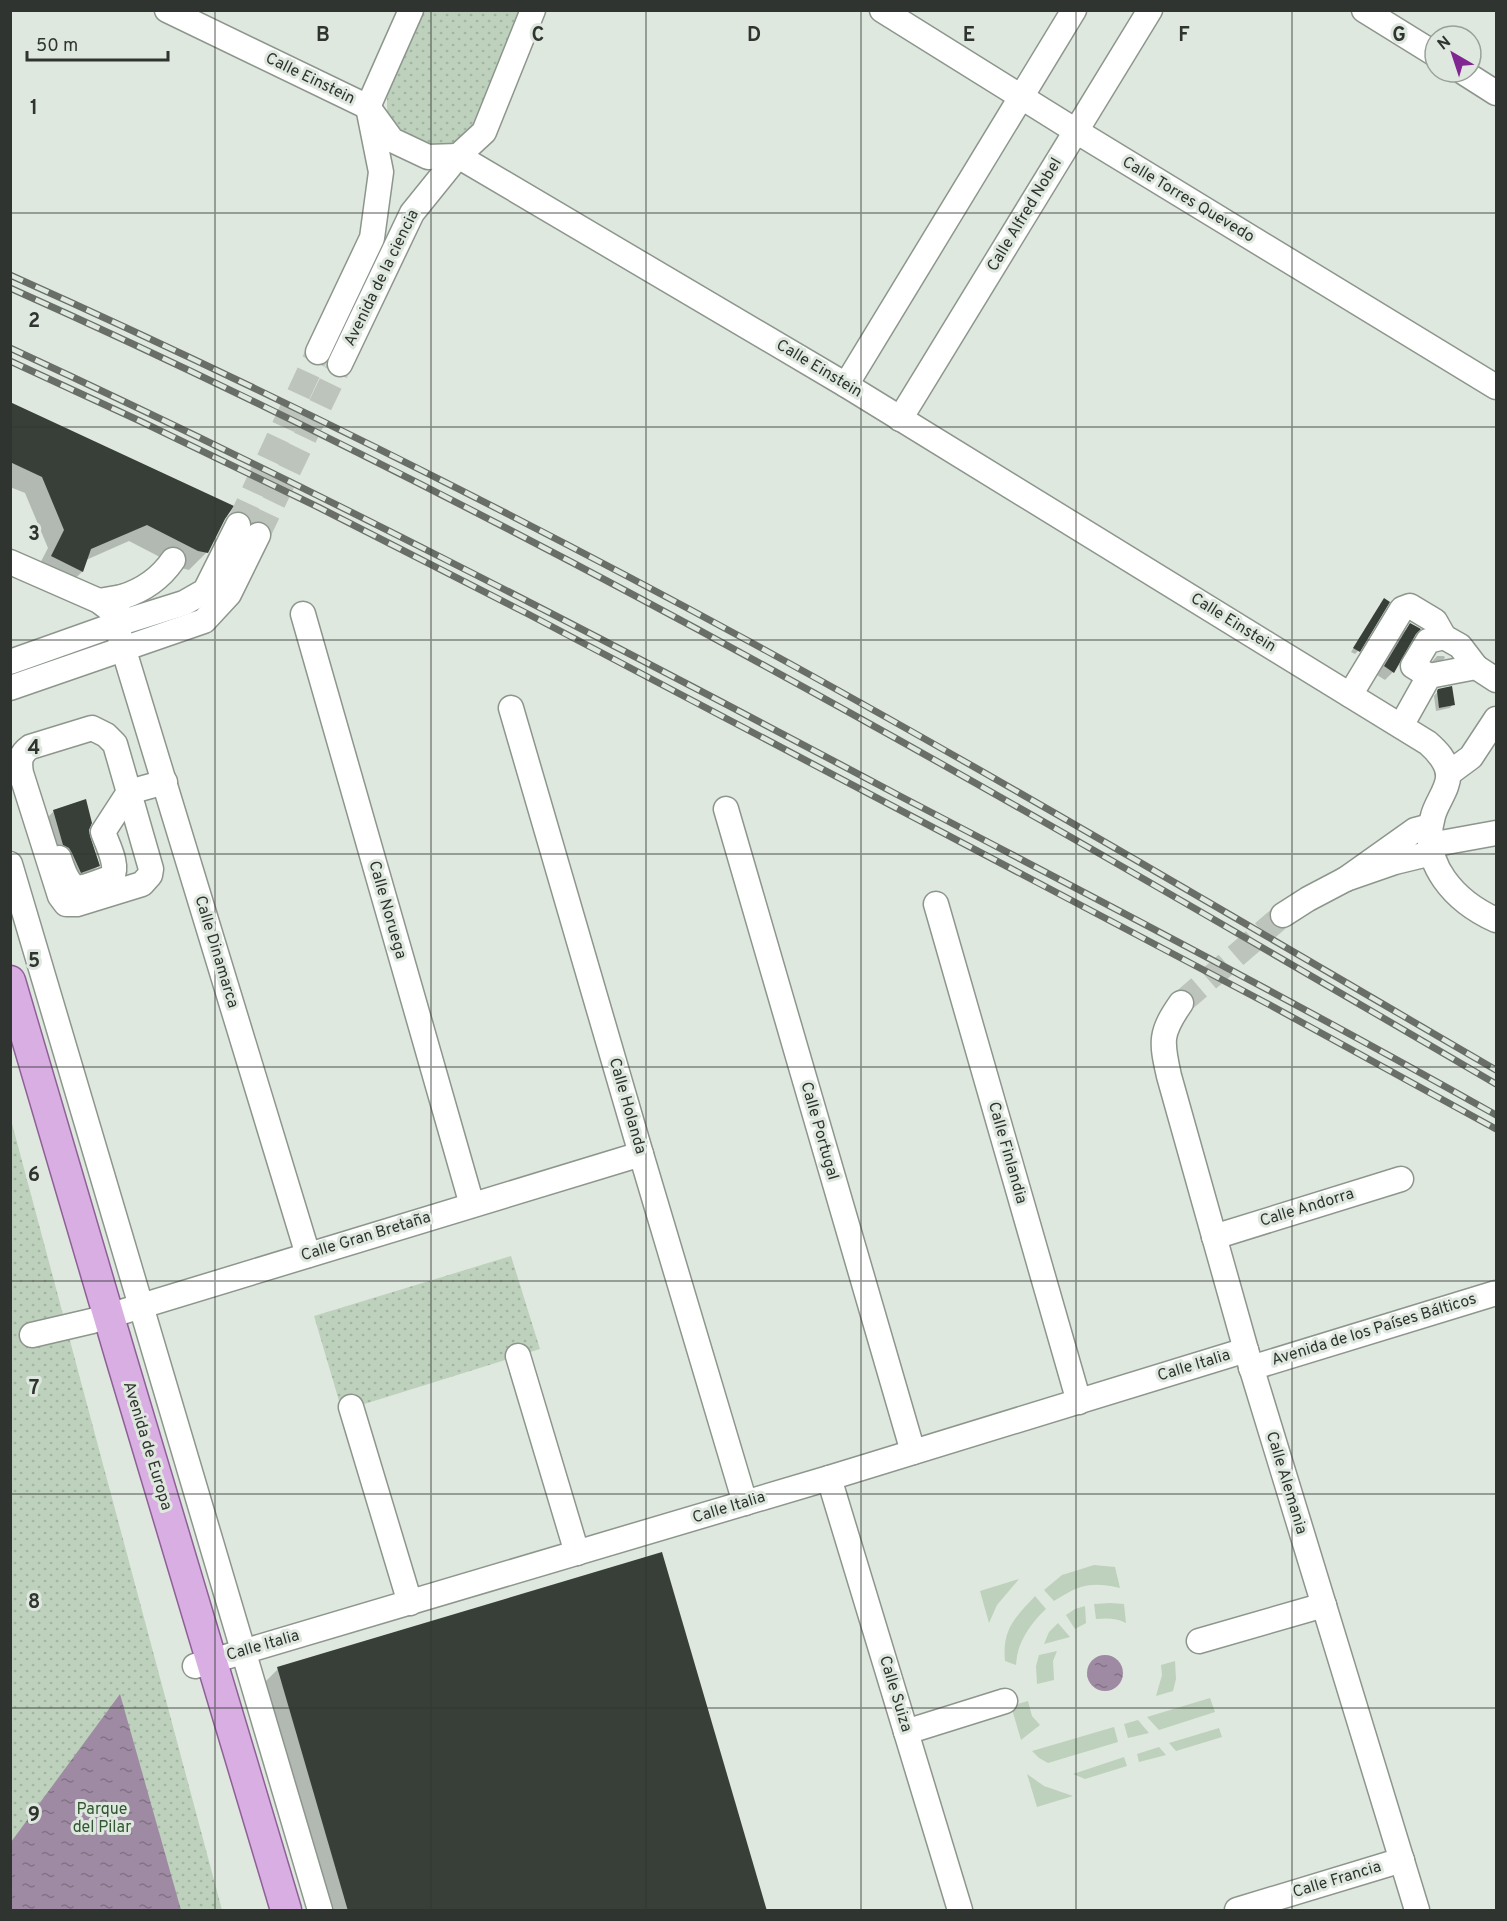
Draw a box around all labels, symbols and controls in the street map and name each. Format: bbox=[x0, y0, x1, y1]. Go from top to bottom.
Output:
text: B bbox=[316, 23, 330, 49]
text: C bbox=[532, 23, 544, 49]
text: D bbox=[747, 23, 761, 49]
text: E bbox=[963, 23, 975, 49]
text: F bbox=[1178, 23, 1190, 49]
text: G bbox=[1392, 23, 1406, 49]
scale bar bbox=[27, 24, 168, 62]
north arrow bbox=[1423, 24, 1483, 84]
text: N bbox=[1434, 33, 1456, 55]
text: 50 m bbox=[36, 35, 78, 58]
street label: Calle Einstein bbox=[262, 49, 358, 109]
text: 1 bbox=[30, 96, 38, 122]
street label: Calle Torres Quevedo bbox=[1118, 153, 1258, 248]
street label: Calle Alfred Nobel bbox=[983, 155, 1067, 275]
street label: Avenida de la ciencia bbox=[340, 206, 424, 350]
text: 2 bbox=[28, 309, 40, 335]
street label: Calle Einstein bbox=[772, 335, 866, 403]
text: 3 bbox=[28, 522, 40, 548]
street label: Calle Einstein bbox=[1187, 589, 1279, 657]
text: 4 bbox=[28, 736, 40, 762]
street label: Calle Noruega bbox=[363, 859, 411, 961]
street label: Calle Dinamarca bbox=[189, 893, 243, 1011]
text: 5 bbox=[28, 949, 40, 975]
street label: Calle Holanda bbox=[604, 1056, 650, 1156]
street label: Calle Portugal bbox=[795, 1080, 843, 1182]
street label: Calle Finlandia bbox=[983, 1100, 1031, 1206]
text: 6 bbox=[28, 1163, 40, 1189]
street label: Calle Andorra bbox=[1258, 1184, 1356, 1232]
street label: Calle Gran Bretaña bbox=[299, 1208, 433, 1266]
street label: Avenida de los Países Bálticos bbox=[1269, 1289, 1479, 1371]
street label: Calle Italia bbox=[1155, 1345, 1233, 1387]
text: 7 bbox=[29, 1376, 39, 1402]
street label: Avenida de Europa bbox=[118, 1379, 176, 1513]
street label: Calle Alemania bbox=[1261, 1429, 1311, 1537]
street label: Calle Italia bbox=[690, 1487, 768, 1529]
text: 8 bbox=[28, 1590, 40, 1616]
street label: Calle Italia bbox=[224, 1626, 302, 1666]
street label: Calle Suiza bbox=[874, 1653, 916, 1735]
park label: Parque del Pilar bbox=[73, 1800, 131, 1838]
text: 9 bbox=[28, 1803, 40, 1829]
street label: Calle Francia bbox=[1290, 1857, 1384, 1903]

